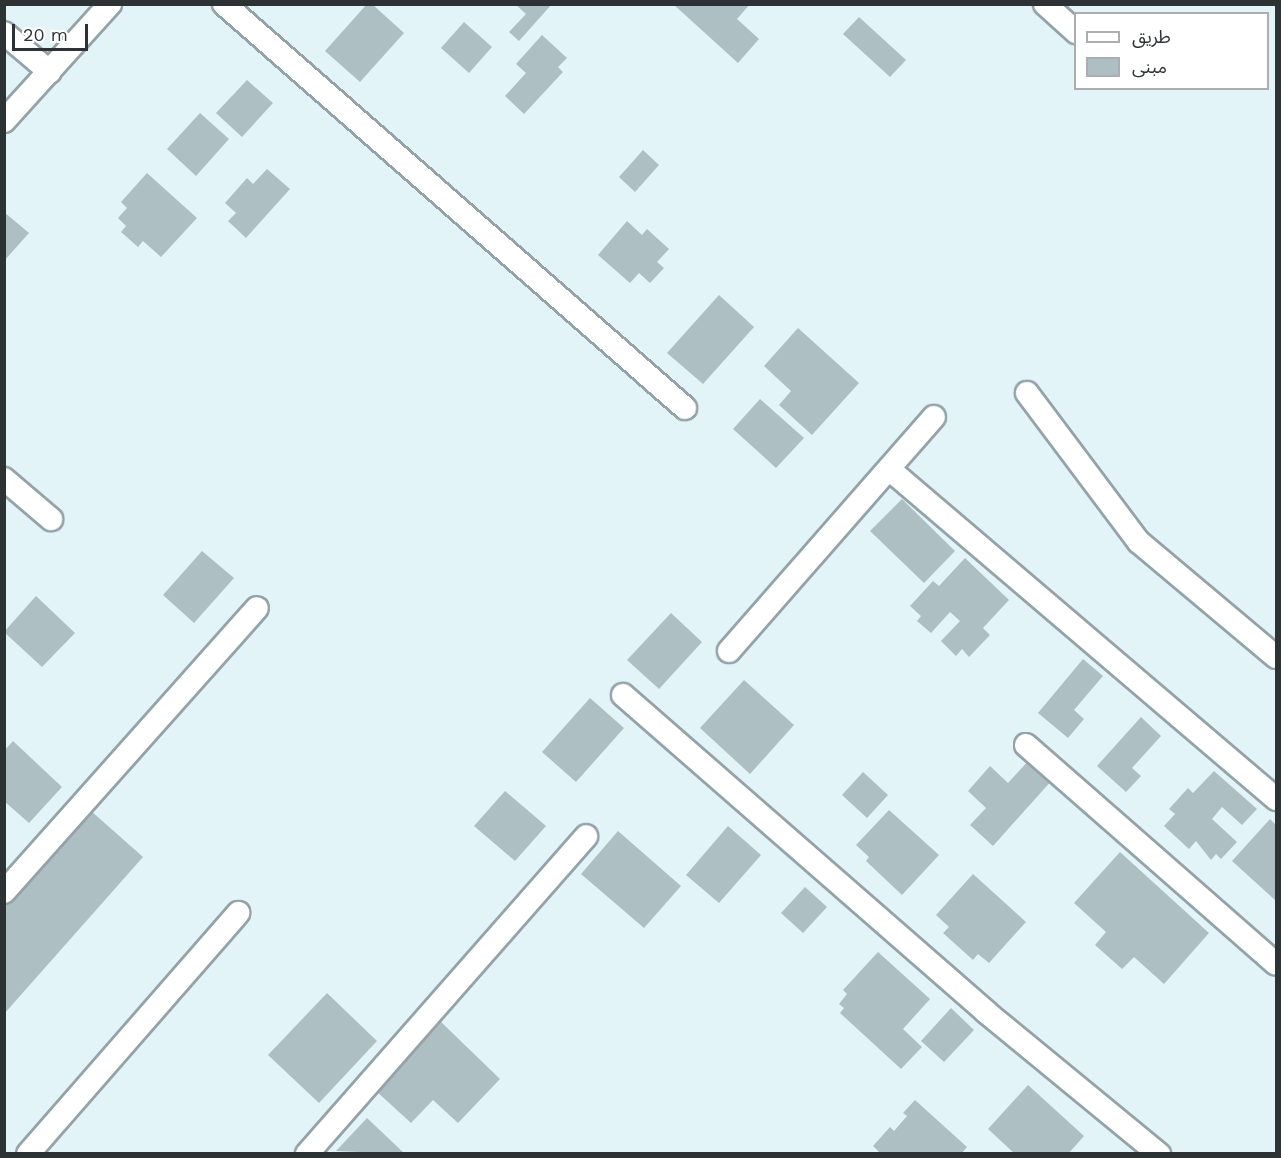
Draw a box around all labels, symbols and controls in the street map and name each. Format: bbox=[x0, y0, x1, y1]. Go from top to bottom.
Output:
scale bar bbox=[15, 12, 92, 50]
legend bbox=[1074, 12, 1269, 90]
text: 20 m bbox=[23, 24, 68, 45]
text: طريق bbox=[1132, 26, 1171, 47]
text: مبنى bbox=[1132, 56, 1167, 77]

